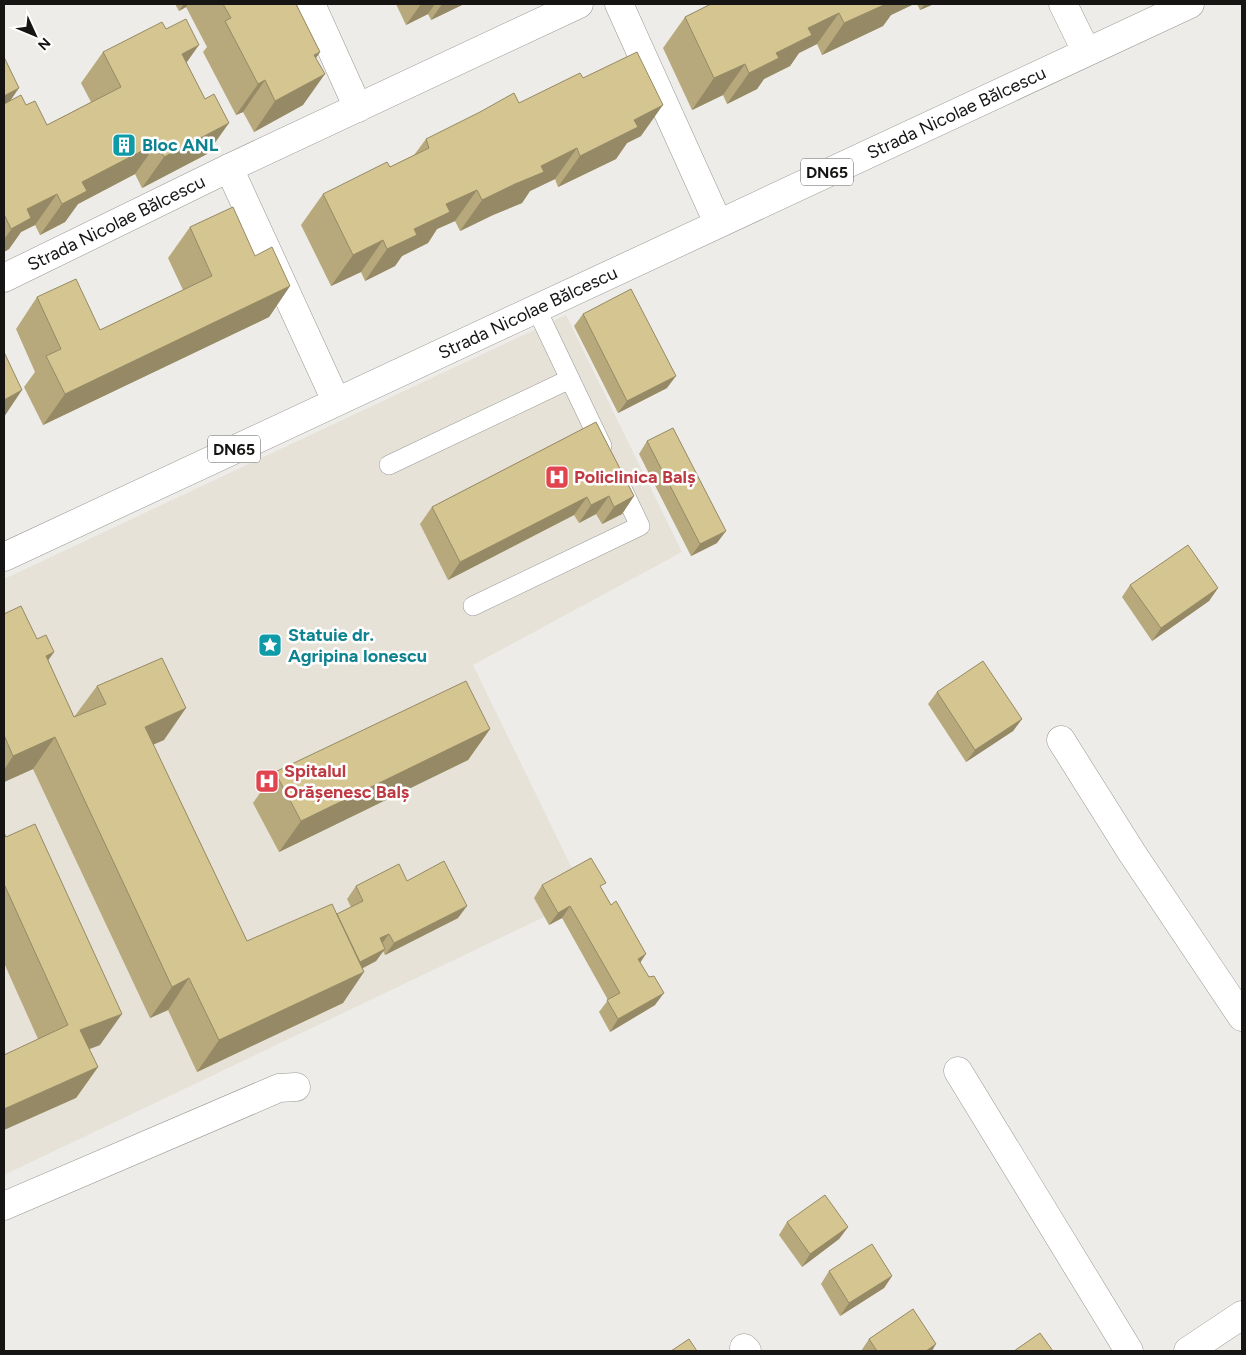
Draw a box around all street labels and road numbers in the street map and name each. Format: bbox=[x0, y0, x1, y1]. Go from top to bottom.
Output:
street label: Strada Nicolae Bălcescu bbox=[864, 62, 1050, 164]
road number: DN65 bbox=[801, 158, 853, 186]
street label: Strada Nicolae Bălcescu bbox=[24, 170, 209, 276]
street label: Strada Nicolae Bălcescu bbox=[435, 262, 621, 364]
road number: DN65 bbox=[208, 436, 260, 462]

